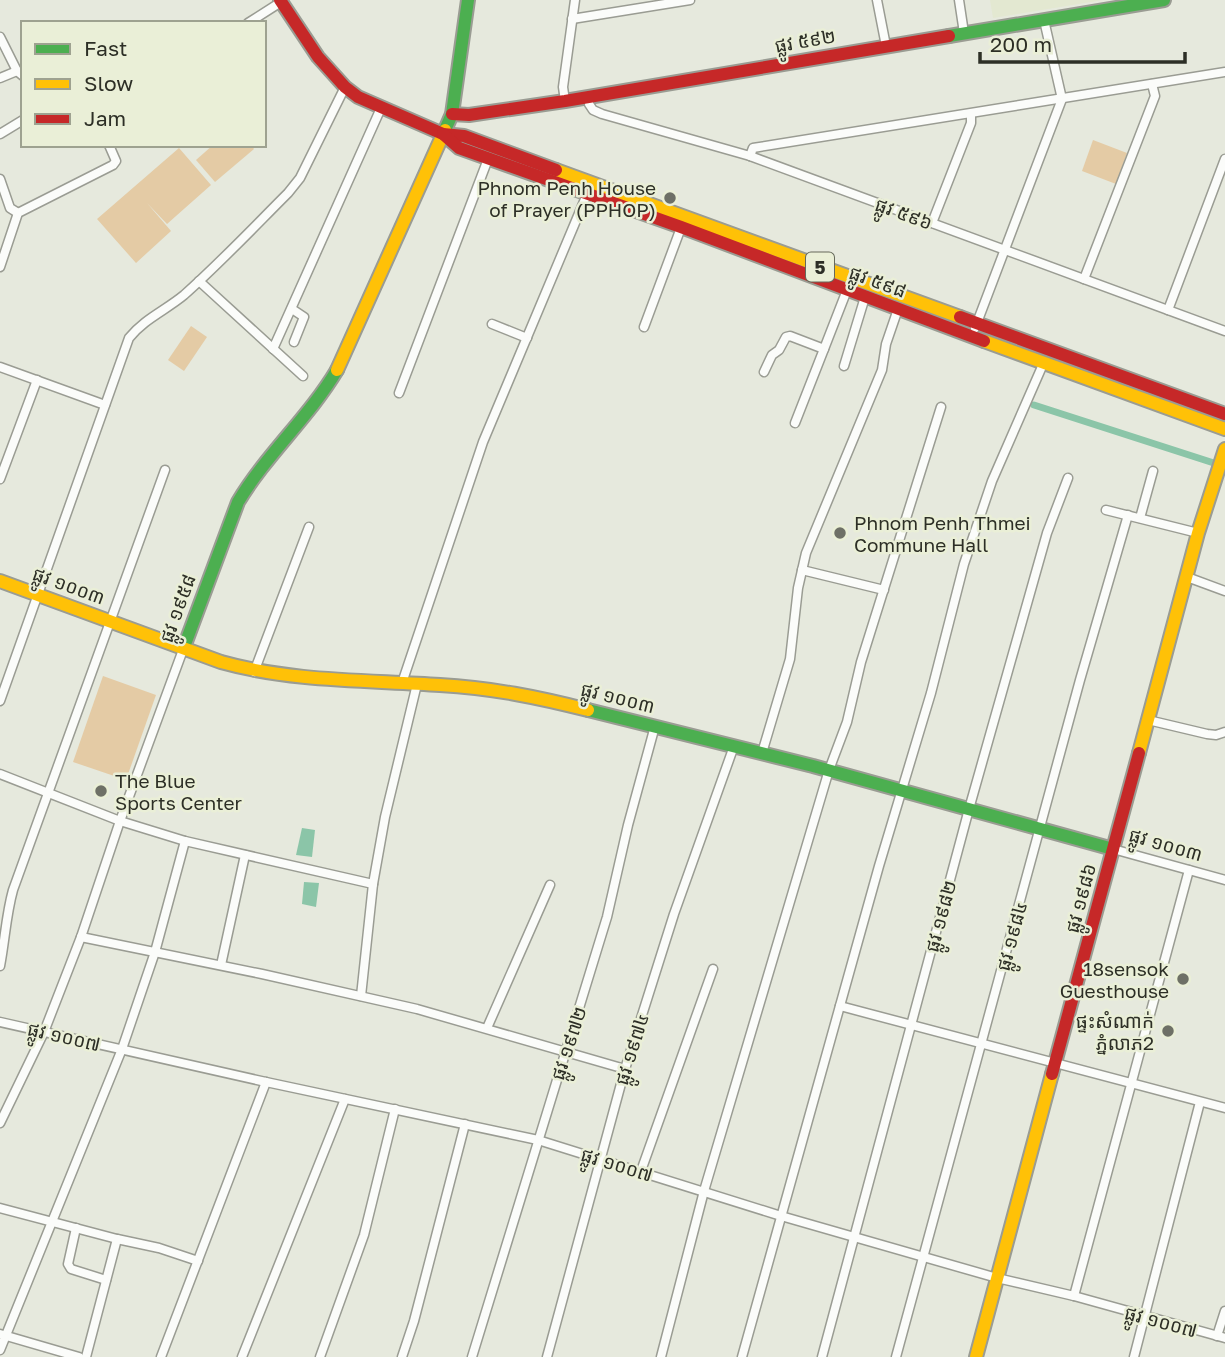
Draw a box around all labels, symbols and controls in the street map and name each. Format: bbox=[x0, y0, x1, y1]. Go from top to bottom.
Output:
legend bbox=[21, 21, 266, 147]
scale bar bbox=[980, 21, 1185, 65]
street label: ផ្លូវ ៥៩២ bbox=[773, 23, 838, 63]
text: 200 m bbox=[990, 31, 1052, 57]
text: Fast bbox=[84, 35, 127, 61]
text: Slow bbox=[84, 70, 133, 96]
text: Jam bbox=[84, 105, 126, 131]
place label: Phnom Penh House of Prayer (PPHOP) bbox=[477, 176, 656, 221]
marker: Phnom Penh House of Prayer (PPHOP) bbox=[662, 190, 678, 206]
street label: ផ្លូវ ៥៩៦ bbox=[870, 192, 936, 240]
road number: 5 bbox=[806, 253, 834, 282]
street label: ផ្លូវ ៥៩៨ bbox=[844, 260, 910, 308]
place label: Phnom Penh Thmei Commune Hall bbox=[854, 511, 1031, 556]
marker: Phnom Penh Thmei Commune Hall bbox=[832, 525, 848, 541]
street label: ផ្លូវ ១០០៣ bbox=[27, 561, 108, 615]
street label: ផ្លូវ ១៩៥៨ bbox=[154, 571, 206, 648]
street label: ផ្លូវ ១០០៣ bbox=[577, 677, 657, 724]
place label: The Blue Sports Center bbox=[115, 769, 243, 814]
marker: The Blue Sports Center bbox=[93, 783, 109, 799]
street label: ផ្លូវ ១០០៣ bbox=[1125, 823, 1205, 872]
street label: ផ្លូវ ១៩៨៦ bbox=[1060, 861, 1107, 937]
street label: ផ្លូវ ១៩៨២ bbox=[919, 878, 967, 956]
street label: ផ្លូវ ១៩៨៤ bbox=[991, 899, 1038, 975]
place label: 18sensok Guesthouse bbox=[1060, 957, 1169, 1002]
marker: 18sensok Guesthouse bbox=[1175, 971, 1191, 987]
street label: ផ្លូវ ១៩៧២ bbox=[545, 1003, 597, 1085]
place label: ផ្ទះសំណាក់ ភ្នំលាភ2 bbox=[1076, 1009, 1154, 1055]
street label: ផ្លូវ ១៩៧៤ bbox=[609, 1010, 659, 1090]
street label: ផ្លូវ ១០០៧ bbox=[24, 1016, 103, 1062]
marker: ផ្ទះសំណាក់ ភ្នំលាភ2 bbox=[1160, 1023, 1176, 1039]
street label: ផ្លូវ ១០០៧ bbox=[576, 1142, 656, 1192]
street label: ផ្លូវ ១០០៧ bbox=[1121, 1300, 1200, 1348]

